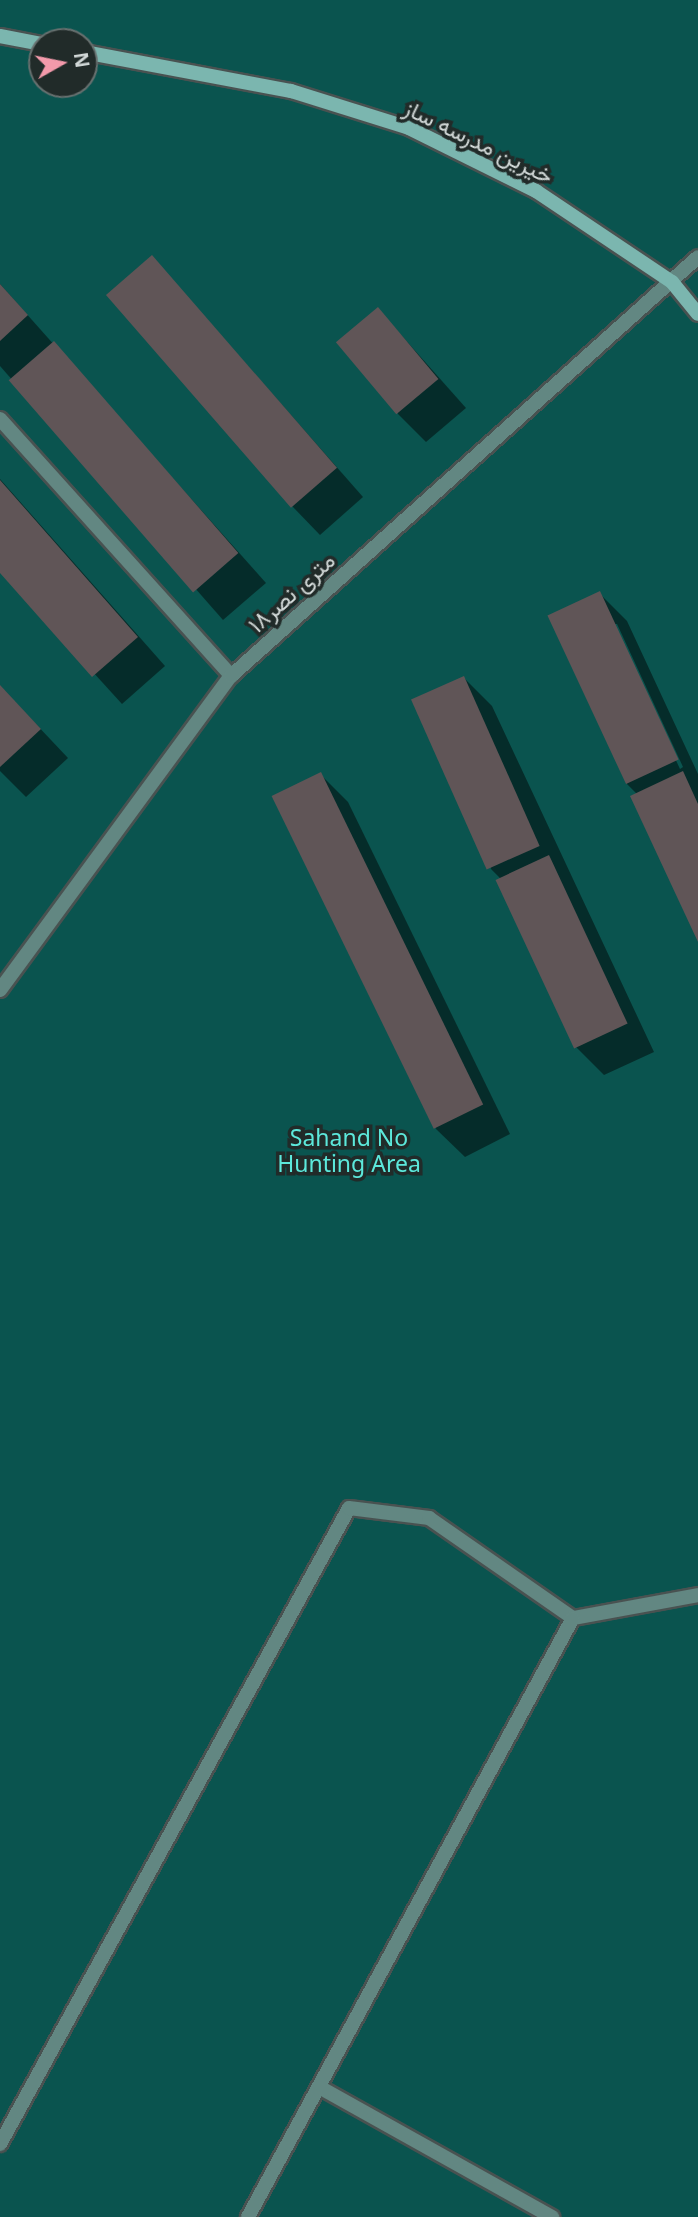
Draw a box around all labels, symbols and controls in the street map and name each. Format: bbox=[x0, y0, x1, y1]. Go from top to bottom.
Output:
north arrow bbox=[28, 28, 98, 98]
text: N bbox=[68, 50, 96, 70]
street label: خیرین مدرسه ساز bbox=[400, 93, 558, 189]
street label: ۱۸متری نصر bbox=[242, 546, 340, 638]
park label: Sahand No Hunting Area bbox=[277, 1123, 421, 1177]

